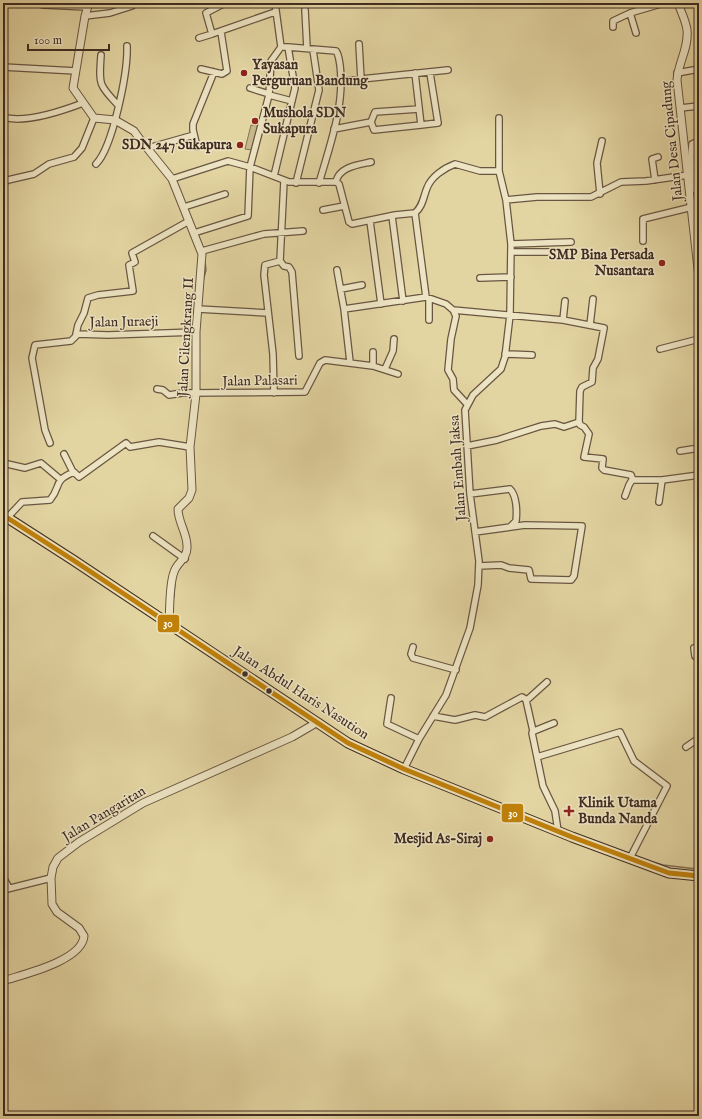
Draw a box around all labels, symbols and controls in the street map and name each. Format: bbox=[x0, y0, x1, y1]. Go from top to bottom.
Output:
scale bar bbox=[28, 26, 109, 52]
text: 100 m bbox=[34, 33, 62, 48]
place label: Yayasan Perguruan Bandung bbox=[252, 56, 369, 90]
marker: Yayasan Perguruan Bandung bbox=[239, 68, 249, 78]
street label: Jalan Desa Cipadung bbox=[657, 80, 687, 204]
place label: Mushola SDN Sukapura bbox=[263, 104, 346, 138]
marker: Mushola SDN Sukapura bbox=[250, 116, 260, 126]
place label: SDN 247 Sukapura bbox=[122, 136, 233, 154]
marker: SDN 247 Sukapura bbox=[235, 140, 245, 150]
place label: SMP Bina Persada Nusantara bbox=[549, 246, 655, 280]
marker: SMP Bina Persada Nusantara bbox=[657, 258, 667, 268]
street label: Jalan Cilengkrang II bbox=[174, 277, 198, 399]
street label: Jalan Juraeji bbox=[87, 312, 159, 332]
street label: Jalan Palasari bbox=[220, 371, 298, 391]
street label: Jalan Embah Jaksa bbox=[445, 413, 471, 524]
line badge: 30 bbox=[157, 614, 180, 633]
text: 30 bbox=[163, 617, 173, 631]
street label: Jalan Abdul Haris Nasution bbox=[228, 641, 373, 744]
unlabelled marker bbox=[240, 669, 250, 679]
unlabelled marker bbox=[264, 686, 274, 696]
street label: Jalan Pangaritan bbox=[57, 782, 149, 847]
place label: Klinik Utama Bunda Nanda bbox=[578, 794, 658, 828]
line badge: 30 bbox=[501, 803, 524, 823]
marker: Klinik Utama Bunda Nanda bbox=[563, 805, 575, 817]
text: 30 bbox=[508, 807, 518, 821]
place label: Mesjid As-Siraj bbox=[394, 830, 482, 848]
marker: Mesjid As-Siraj bbox=[485, 834, 495, 844]

